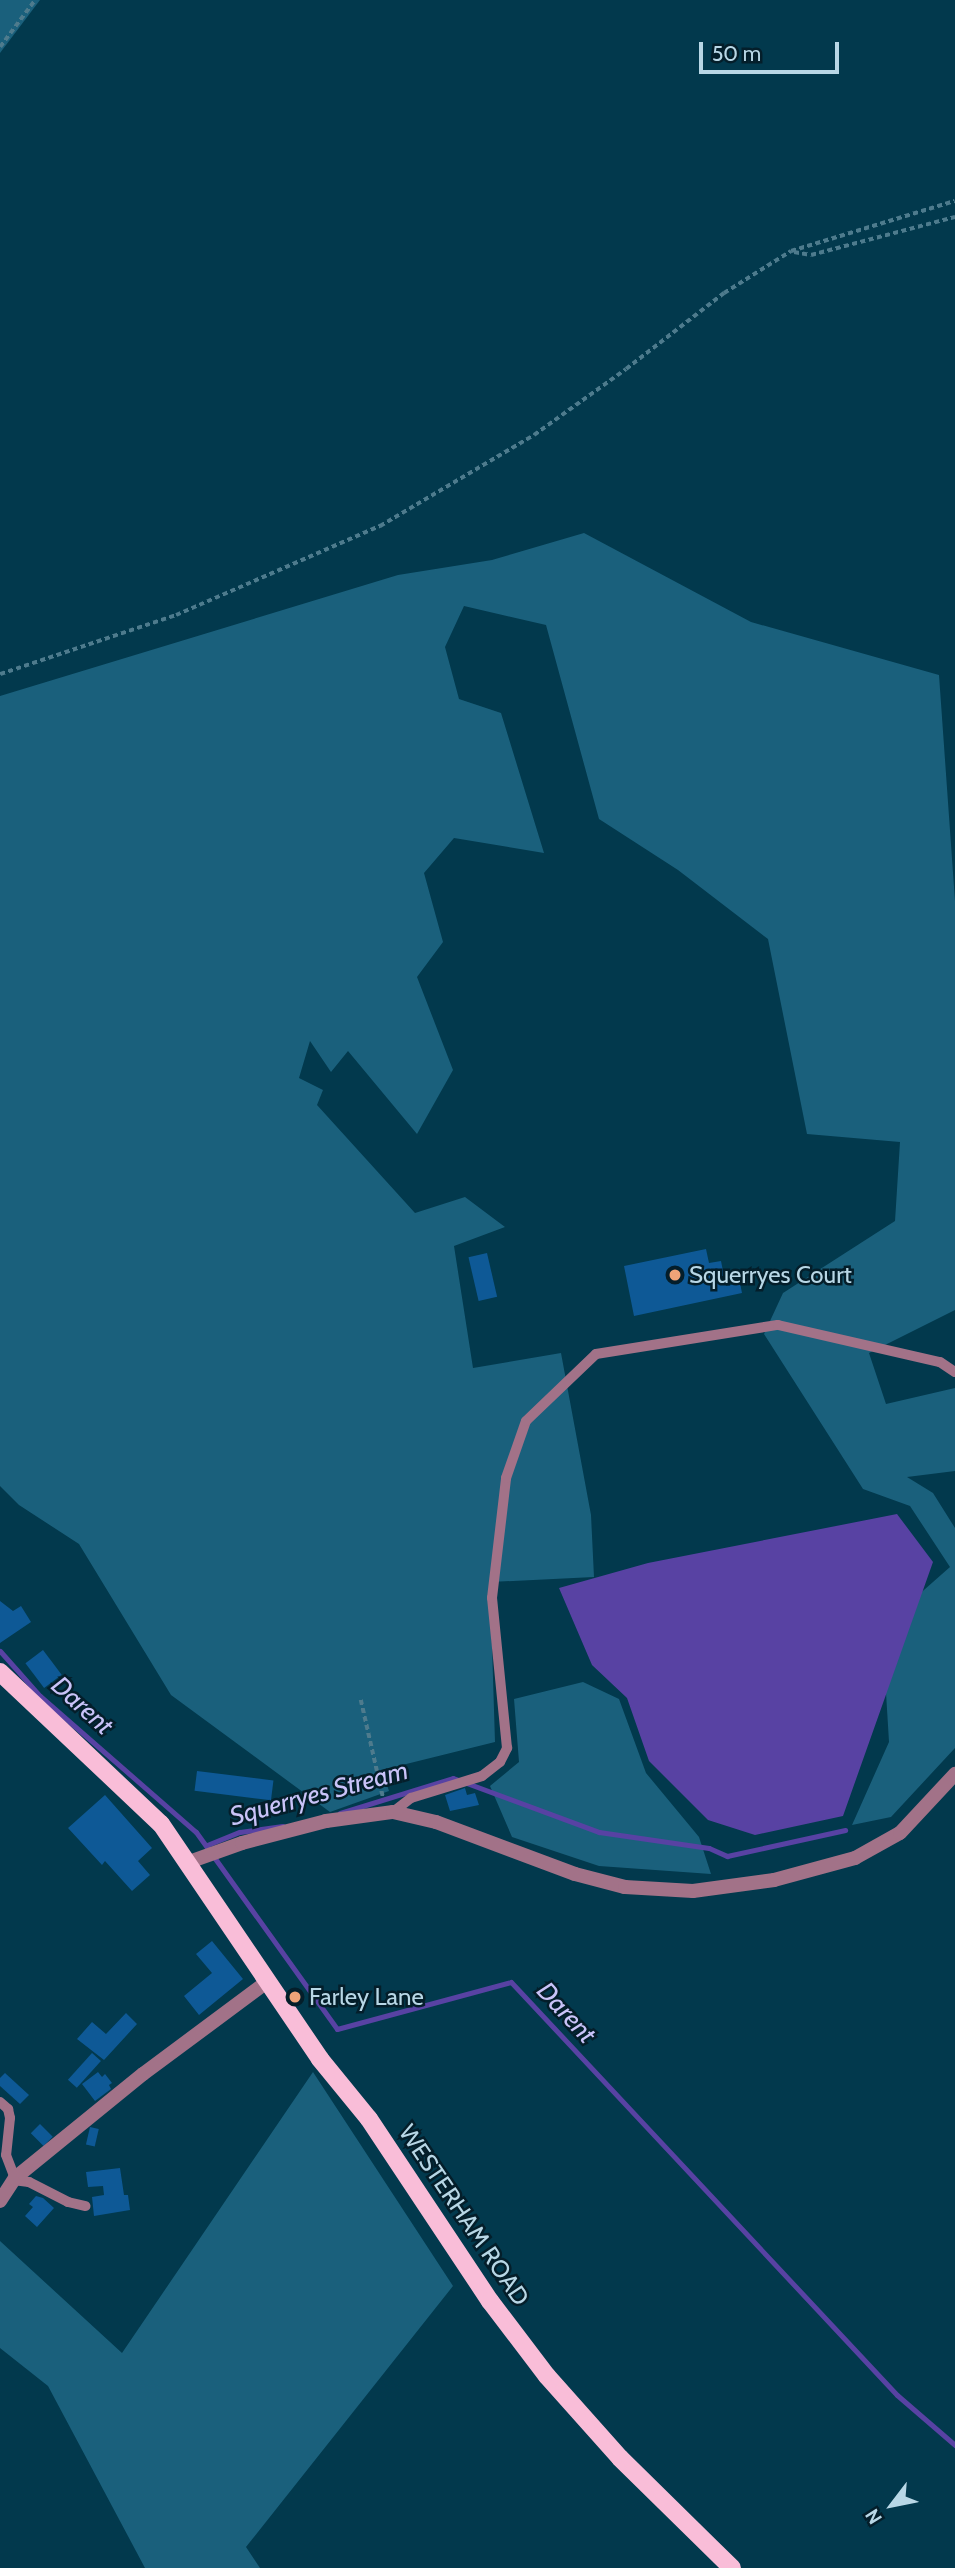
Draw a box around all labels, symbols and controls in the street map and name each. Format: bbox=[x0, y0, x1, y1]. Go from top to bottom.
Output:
scale bar bbox=[703, 28, 843, 72]
text: 50 m bbox=[712, 41, 761, 66]
place label: Squerryes Court bbox=[689, 1261, 852, 1289]
marker: Squerryes Court bbox=[667, 1267, 683, 1283]
water label: Darent bbox=[45, 1670, 119, 1742]
water label: Squerryes Stream bbox=[226, 1755, 412, 1833]
water label: Darent bbox=[530, 1976, 602, 2050]
place label: Farley Lane bbox=[309, 1983, 424, 2011]
marker: Farley Lane bbox=[287, 1989, 303, 2005]
street label: WESTERHAM ROAD bbox=[393, 2119, 535, 2311]
north arrow bbox=[857, 2470, 927, 2540]
text: N bbox=[860, 2505, 887, 2528]

